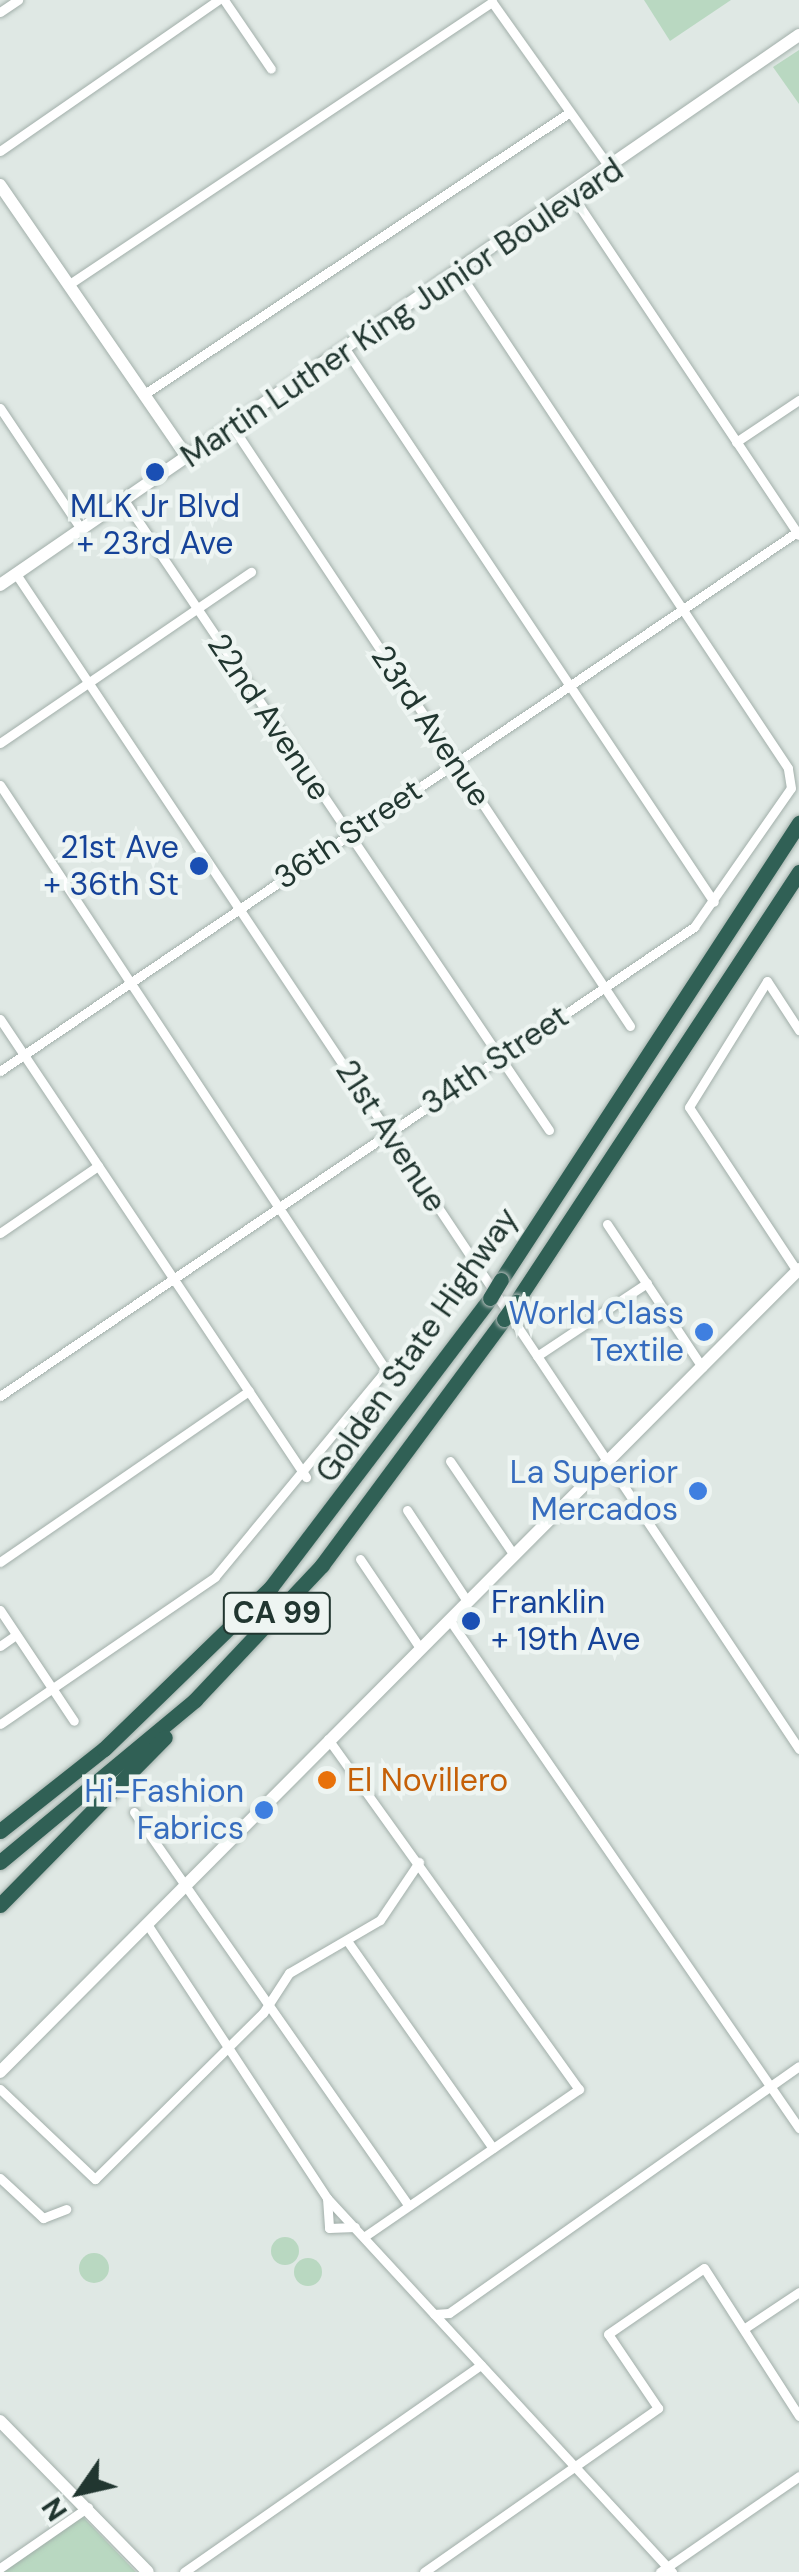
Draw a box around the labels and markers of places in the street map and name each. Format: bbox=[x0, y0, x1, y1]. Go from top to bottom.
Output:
marker: MLK Jr Blvd + 23rd Ave bbox=[144, 461, 166, 483]
place label: MLK Jr Blvd + 23rd Ave bbox=[70, 488, 240, 563]
place label: 21st Ave + 36th St bbox=[43, 829, 179, 904]
marker: 21st Ave + 36th St bbox=[188, 855, 210, 877]
place label: World Class Textile bbox=[509, 1295, 684, 1370]
marker: World Class Textile bbox=[693, 1321, 715, 1343]
place label: La Superior Mercados bbox=[510, 1454, 678, 1529]
marker: La Superior Mercados bbox=[687, 1480, 709, 1502]
place label: Franklin + 19th Ave bbox=[491, 1584, 641, 1659]
marker: Franklin + 19th Ave bbox=[460, 1610, 482, 1632]
place label: El Novillero bbox=[347, 1761, 508, 1799]
marker: El Novillero bbox=[316, 1769, 338, 1791]
place label: Hi-Fashion Fabrics bbox=[84, 1773, 244, 1848]
marker: Hi-Fashion Fabrics bbox=[253, 1799, 275, 1821]

